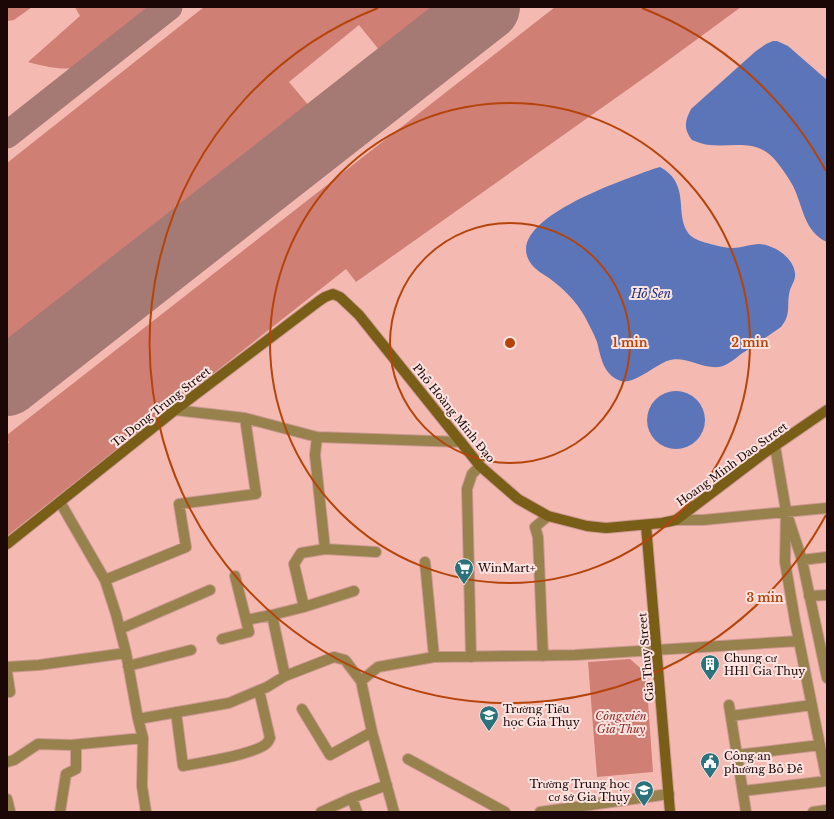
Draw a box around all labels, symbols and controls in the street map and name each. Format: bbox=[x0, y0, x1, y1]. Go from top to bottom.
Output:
water label: Hồ Sen bbox=[630, 286, 672, 301]
text: 1 min bbox=[613, 335, 648, 350]
text: 2 min bbox=[731, 335, 769, 350]
centre of rings bbox=[503, 336, 517, 350]
street label: Phố Hoàng Minh Đạo bbox=[410, 361, 498, 465]
street label: Ta Dong Trung Street bbox=[109, 364, 214, 450]
street label: Hoang Minh Dao Street bbox=[674, 419, 791, 509]
supermarket icon: WinMart+ bbox=[453, 557, 475, 585]
place label: WinMart+ bbox=[477, 561, 536, 575]
text: 3 min bbox=[746, 590, 784, 605]
street label: Gia Thuy Street bbox=[635, 611, 657, 702]
place label: Chung cư HH1 Gia Thụy bbox=[724, 651, 805, 678]
building icon: Chung cư HH1 Gia Thụy bbox=[699, 653, 721, 681]
place label: Trường Tiểu học Gia Thụy bbox=[503, 702, 580, 729]
school or university icon: Trường Tiểu học Gia Thụy bbox=[478, 704, 500, 732]
park label: Công viên Gia Thuỵ bbox=[595, 709, 647, 736]
place label: Công an phường Bồ Đề bbox=[724, 749, 803, 776]
public building icon: Công an phường Bồ Đề bbox=[699, 751, 721, 779]
place label: Trường Trung học cơ sở Gia Thụy bbox=[530, 777, 630, 804]
school or university icon: Trường Trung học cơ sở Gia Thụy bbox=[633, 779, 655, 807]

